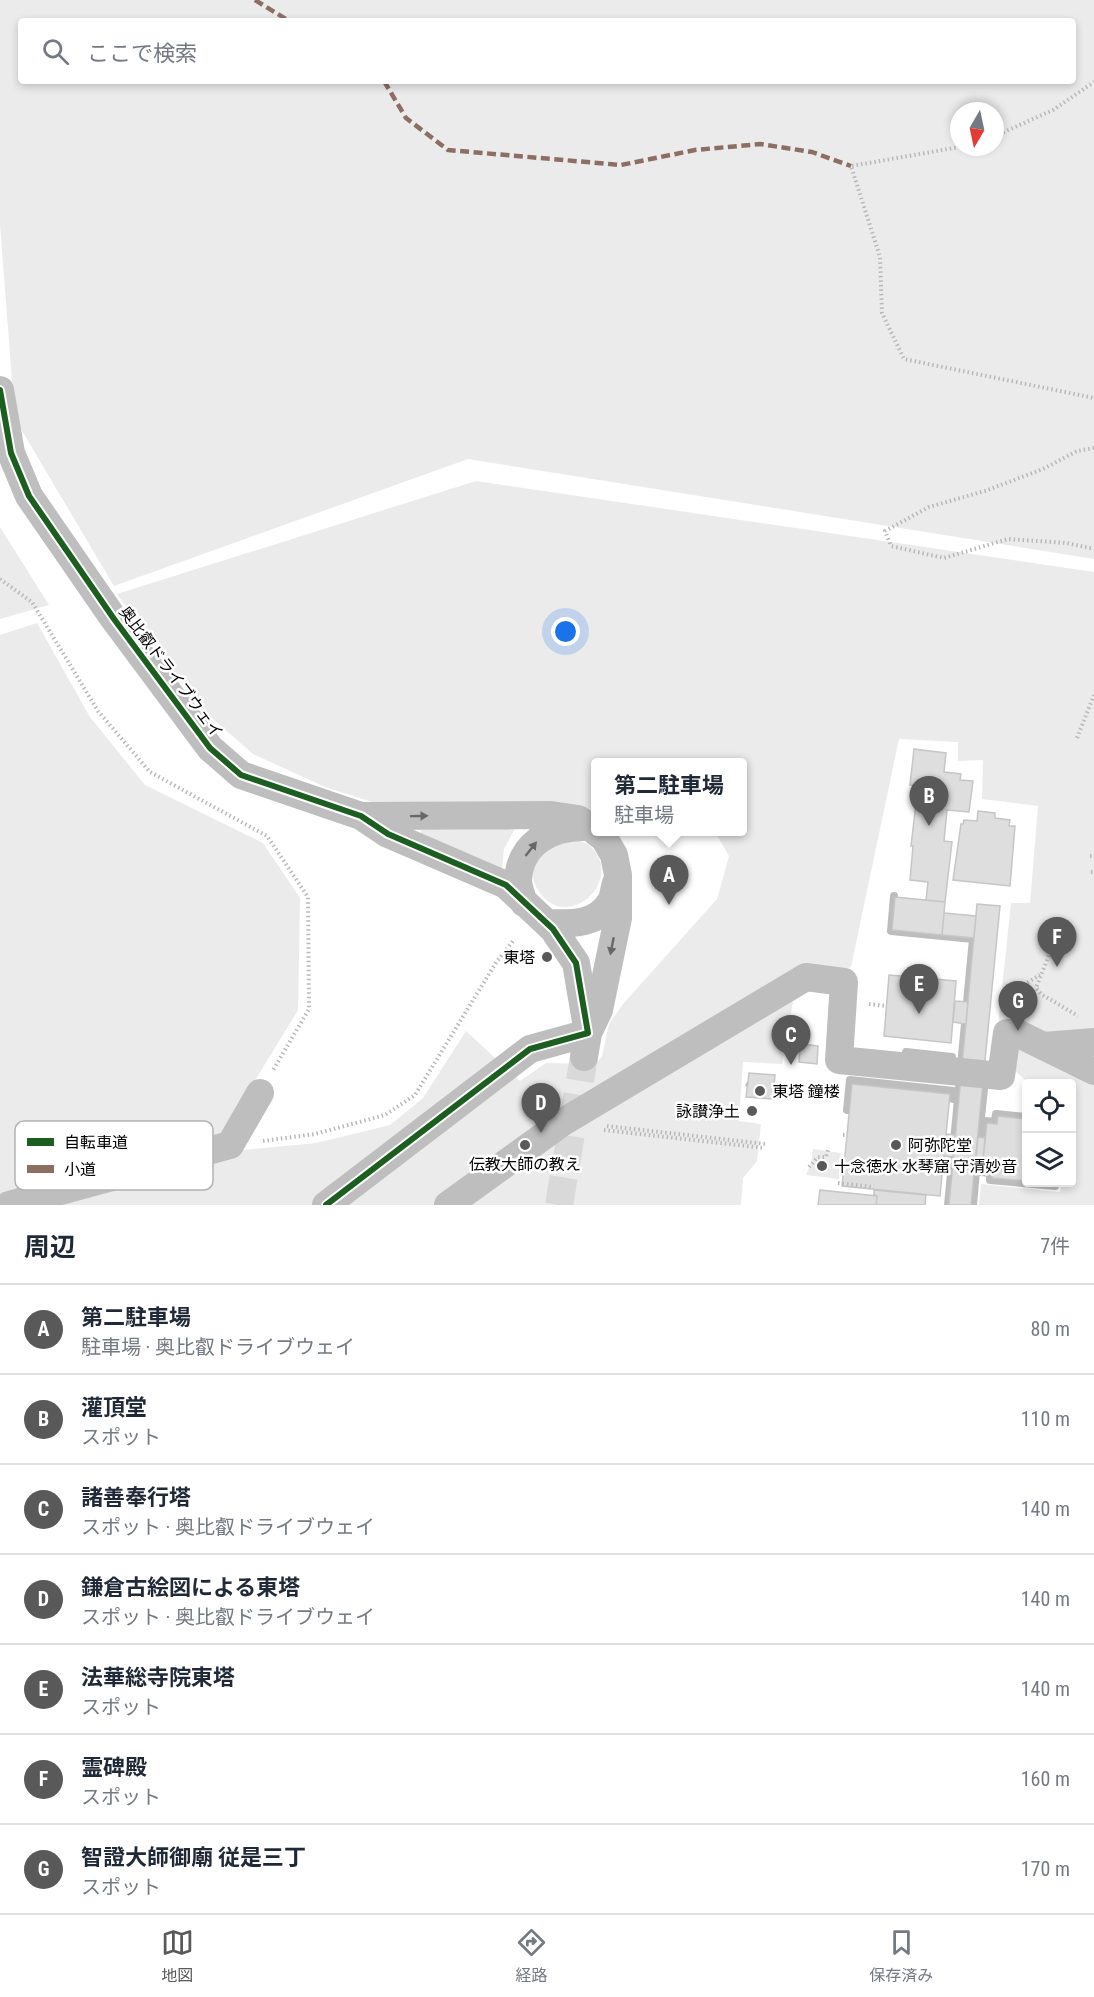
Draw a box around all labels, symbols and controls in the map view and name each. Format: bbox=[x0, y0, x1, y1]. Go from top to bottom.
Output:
search box bbox=[18, 18, 1076, 84]
icon: search bbox=[39, 35, 72, 68]
text: ここで検索 bbox=[87, 41, 197, 66]
north arrow bbox=[950, 102, 1004, 156]
street label: 奥比叡ドライブウェイ bbox=[115, 602, 227, 742]
your location bbox=[551, 617, 580, 646]
popup bbox=[591, 758, 747, 836]
text: 第二駐車場 bbox=[614, 773, 724, 798]
pin: B bbox=[910, 776, 948, 826]
text: 駐車場 bbox=[614, 803, 674, 827]
one-way arrow bbox=[410, 811, 429, 820]
one-way arrow bbox=[525, 841, 537, 857]
pin: A bbox=[650, 856, 688, 905]
pin: F bbox=[1038, 918, 1076, 967]
one-way arrow bbox=[607, 937, 616, 956]
place label: 東塔 bbox=[503, 948, 535, 967]
marker: 東塔 bbox=[540, 950, 554, 964]
pin: E bbox=[900, 964, 938, 1014]
pin: G bbox=[998, 982, 1038, 1031]
pin: C bbox=[772, 1016, 810, 1065]
map controls bbox=[1022, 1079, 1076, 1187]
button: locate bbox=[1022, 1079, 1076, 1133]
place label: 東塔 鐘楼 bbox=[772, 1082, 840, 1101]
pin: D bbox=[522, 1084, 560, 1133]
marker: 東塔 鐘楼 bbox=[753, 1084, 767, 1098]
place label: 詠讃浄土 bbox=[676, 1102, 740, 1121]
marker: 詠讃浄土 bbox=[745, 1104, 759, 1118]
legend bbox=[15, 1121, 213, 1190]
text: 自転車道 bbox=[64, 1133, 128, 1152]
button: layers bbox=[1022, 1133, 1076, 1187]
place label: 阿弥陀堂 bbox=[908, 1136, 972, 1155]
marker: 伝教大師の教え bbox=[518, 1138, 532, 1152]
marker: 阿弥陀堂 bbox=[889, 1138, 903, 1152]
place label: 伝教大師の教え bbox=[469, 1155, 581, 1174]
place label: 十念徳水 水琴窟 守清妙音 bbox=[834, 1157, 1017, 1176]
marker: 十念徳水 水琴窟 守清妙音 bbox=[815, 1159, 829, 1173]
text: 小道 bbox=[64, 1160, 96, 1179]
text: 周辺 bbox=[24, 1232, 76, 1262]
text: 7件 bbox=[1040, 1234, 1070, 1258]
text: 第二駐車場 bbox=[81, 1305, 191, 1330]
text: A bbox=[38, 1317, 49, 1341]
text: 80 m bbox=[1031, 1317, 1070, 1341]
text: 駐車場 · 奥比叡ドライブウェイ bbox=[81, 1335, 355, 1359]
text: 灌頂堂 bbox=[81, 1395, 147, 1420]
text: B bbox=[38, 1407, 49, 1431]
text: 110 m bbox=[1021, 1407, 1070, 1431]
text: スポット bbox=[81, 1425, 161, 1449]
text: 諸善奉行塔 bbox=[81, 1485, 191, 1510]
text: C bbox=[38, 1497, 49, 1521]
text: 140 m bbox=[1021, 1497, 1070, 1521]
text: スポット · 奥比叡ドライブウェイ bbox=[81, 1515, 375, 1539]
text: 鎌倉古絵図による東塔 bbox=[81, 1575, 300, 1600]
text: D bbox=[38, 1587, 49, 1611]
text: 140 m bbox=[1021, 1587, 1070, 1611]
text: スポット · 奥比叡ドライブウェイ bbox=[81, 1605, 375, 1629]
text: 法華総寺院東塔 bbox=[81, 1665, 235, 1690]
text: E bbox=[39, 1677, 48, 1701]
text: 140 m bbox=[1021, 1677, 1070, 1701]
text: スポット bbox=[81, 1695, 161, 1719]
text: 霊碑殿 bbox=[81, 1755, 147, 1780]
text: F bbox=[39, 1767, 48, 1791]
text: 160 m bbox=[1021, 1767, 1070, 1791]
text: スポット bbox=[81, 1785, 161, 1809]
text: 智證大師御廟 従是三丁 bbox=[81, 1845, 306, 1870]
text: G bbox=[38, 1857, 49, 1881]
text: 170 m bbox=[1021, 1857, 1070, 1881]
text: スポット bbox=[81, 1875, 161, 1899]
tab: 地図 bbox=[161, 1926, 194, 1986]
tab: 経路 bbox=[515, 1926, 548, 1986]
tab: 保存済み bbox=[869, 1926, 933, 1986]

